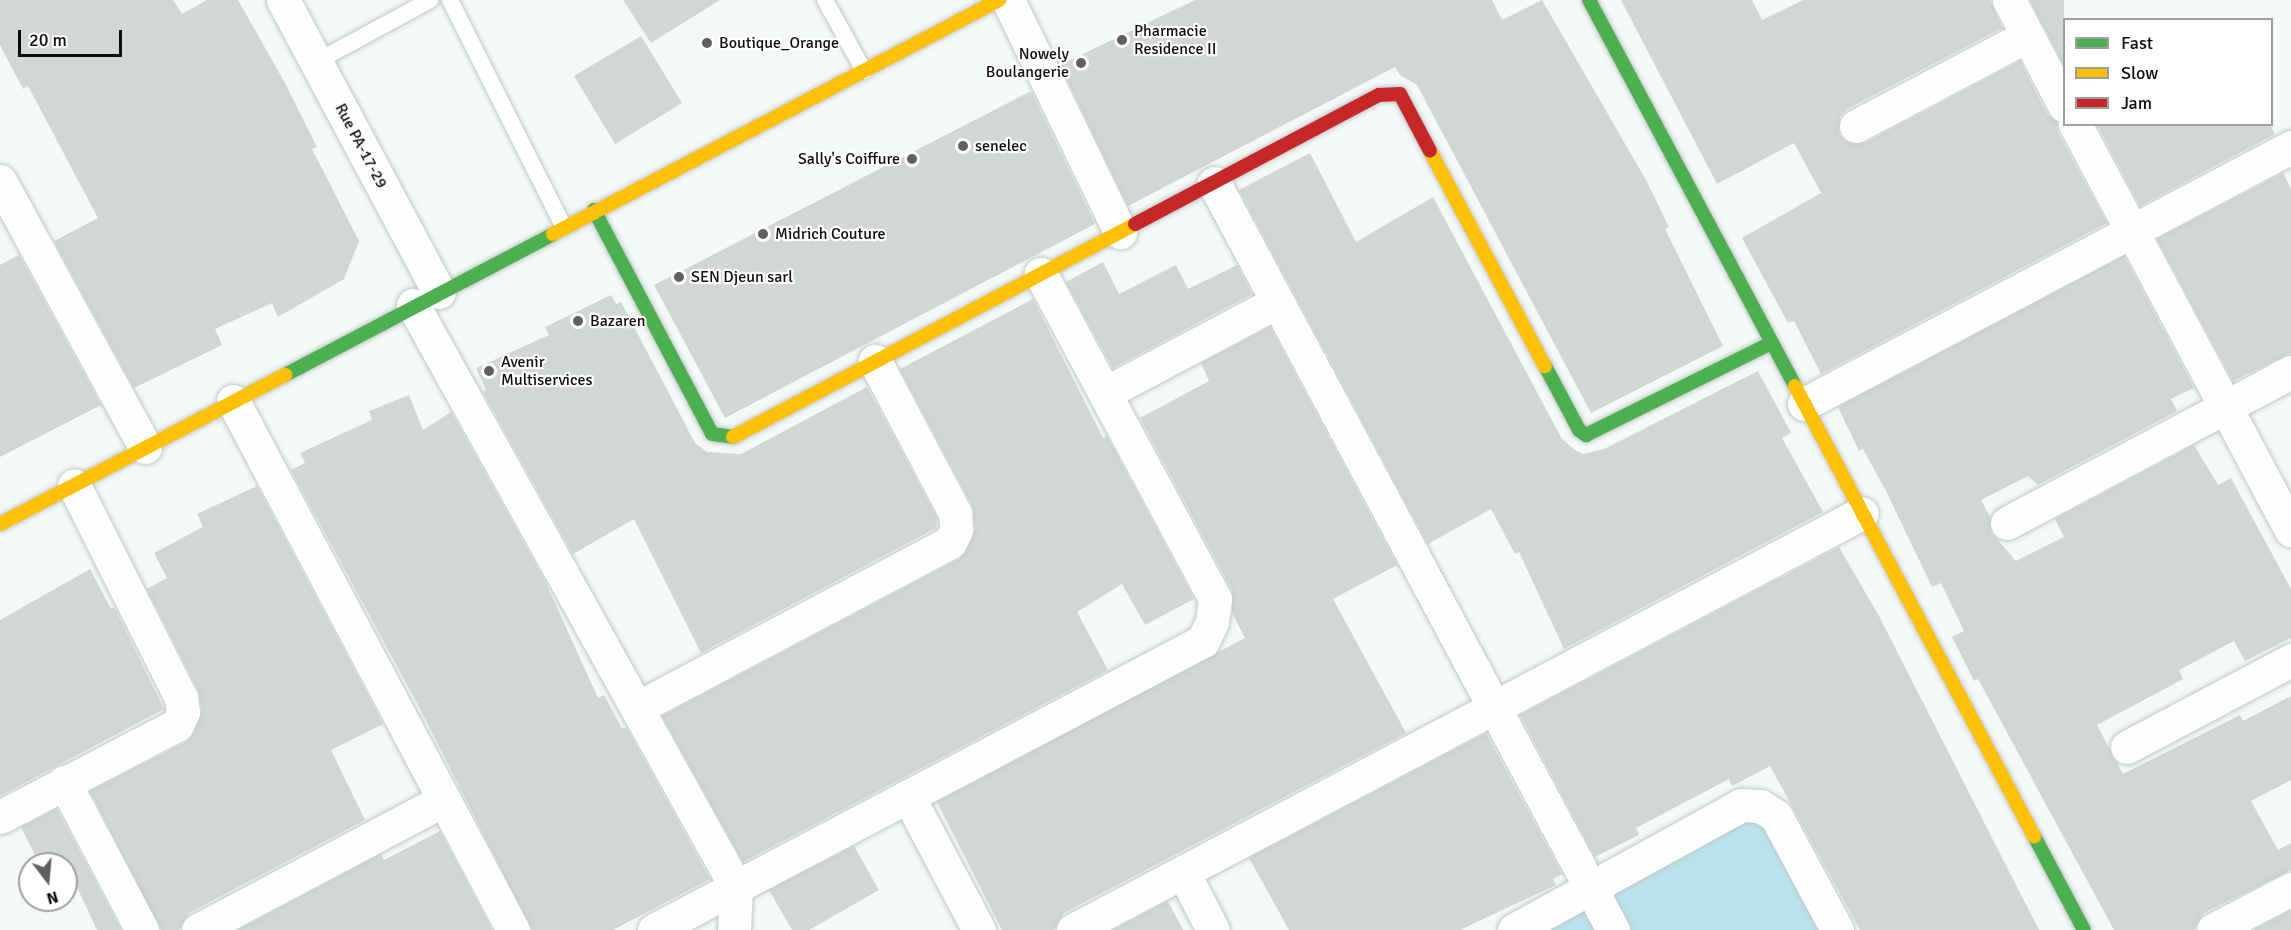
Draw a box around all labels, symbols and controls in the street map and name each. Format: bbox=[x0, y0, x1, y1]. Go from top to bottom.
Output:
scale bar bbox=[21, 18, 124, 56]
legend bbox=[2063, 18, 2273, 126]
place label: Pharmacie Residence II bbox=[1134, 21, 1216, 59]
text: 20 m bbox=[29, 29, 67, 51]
text: Fast bbox=[2121, 32, 2153, 54]
place label: Boutique_Orange bbox=[719, 33, 839, 53]
marker: Pharmacie Residence II bbox=[1115, 33, 1129, 47]
marker: Boutique_Orange bbox=[700, 36, 714, 50]
place label: Nowely Boulangerie bbox=[986, 44, 1069, 82]
marker: Nowely Boulangerie bbox=[1074, 56, 1088, 70]
text: Slow bbox=[2121, 62, 2158, 84]
text: Jam bbox=[2121, 92, 2152, 114]
street label: Rue PA-17-29 bbox=[331, 100, 391, 192]
place label: senelec bbox=[975, 136, 1027, 156]
marker: senelec bbox=[956, 139, 970, 153]
place label: Sally's Coiffure bbox=[798, 149, 900, 169]
marker: Sally's Coiffure bbox=[905, 152, 919, 166]
place label: Midrich Couture bbox=[775, 224, 886, 244]
marker: Midrich Couture bbox=[756, 227, 770, 241]
place label: SEN Djeun sarl bbox=[691, 267, 793, 287]
marker: SEN Djeun sarl bbox=[672, 270, 686, 284]
place label: Bazaren bbox=[590, 311, 645, 331]
marker: Bazaren bbox=[571, 314, 585, 328]
place label: Avenir Multiservices bbox=[501, 352, 592, 390]
marker: Avenir Multiservices bbox=[482, 364, 496, 378]
north arrow bbox=[18, 852, 78, 912]
text: N bbox=[44, 886, 61, 909]

